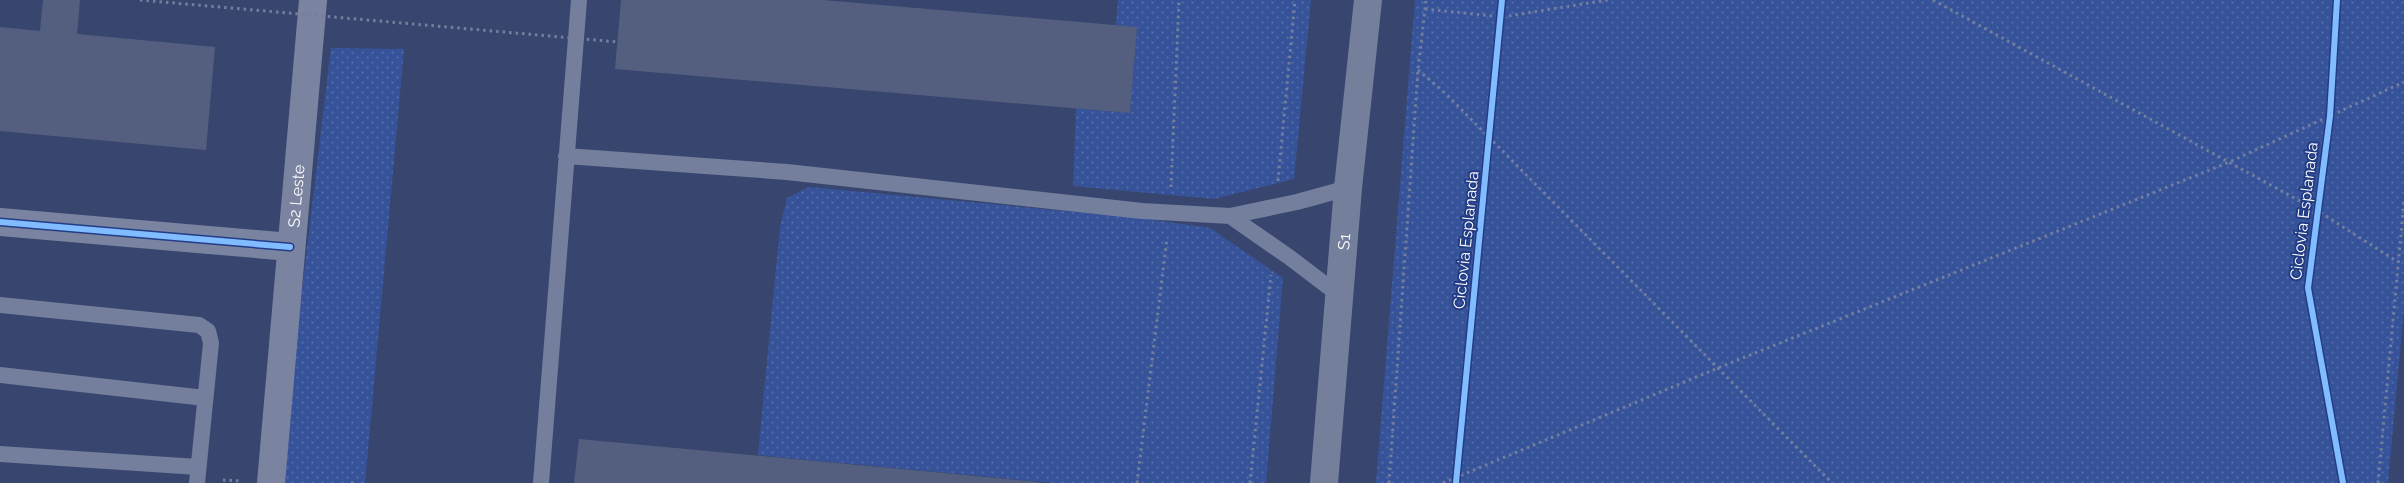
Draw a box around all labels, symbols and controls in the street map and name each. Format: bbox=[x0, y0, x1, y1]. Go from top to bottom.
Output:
street label: Ciclovia Esplanada bbox=[2286, 141, 2322, 281]
street label: S2 Leste bbox=[284, 164, 308, 228]
street label: Ciclovia Esplanada bbox=[1449, 170, 1483, 310]
street label: S1 bbox=[1333, 233, 1354, 251]

